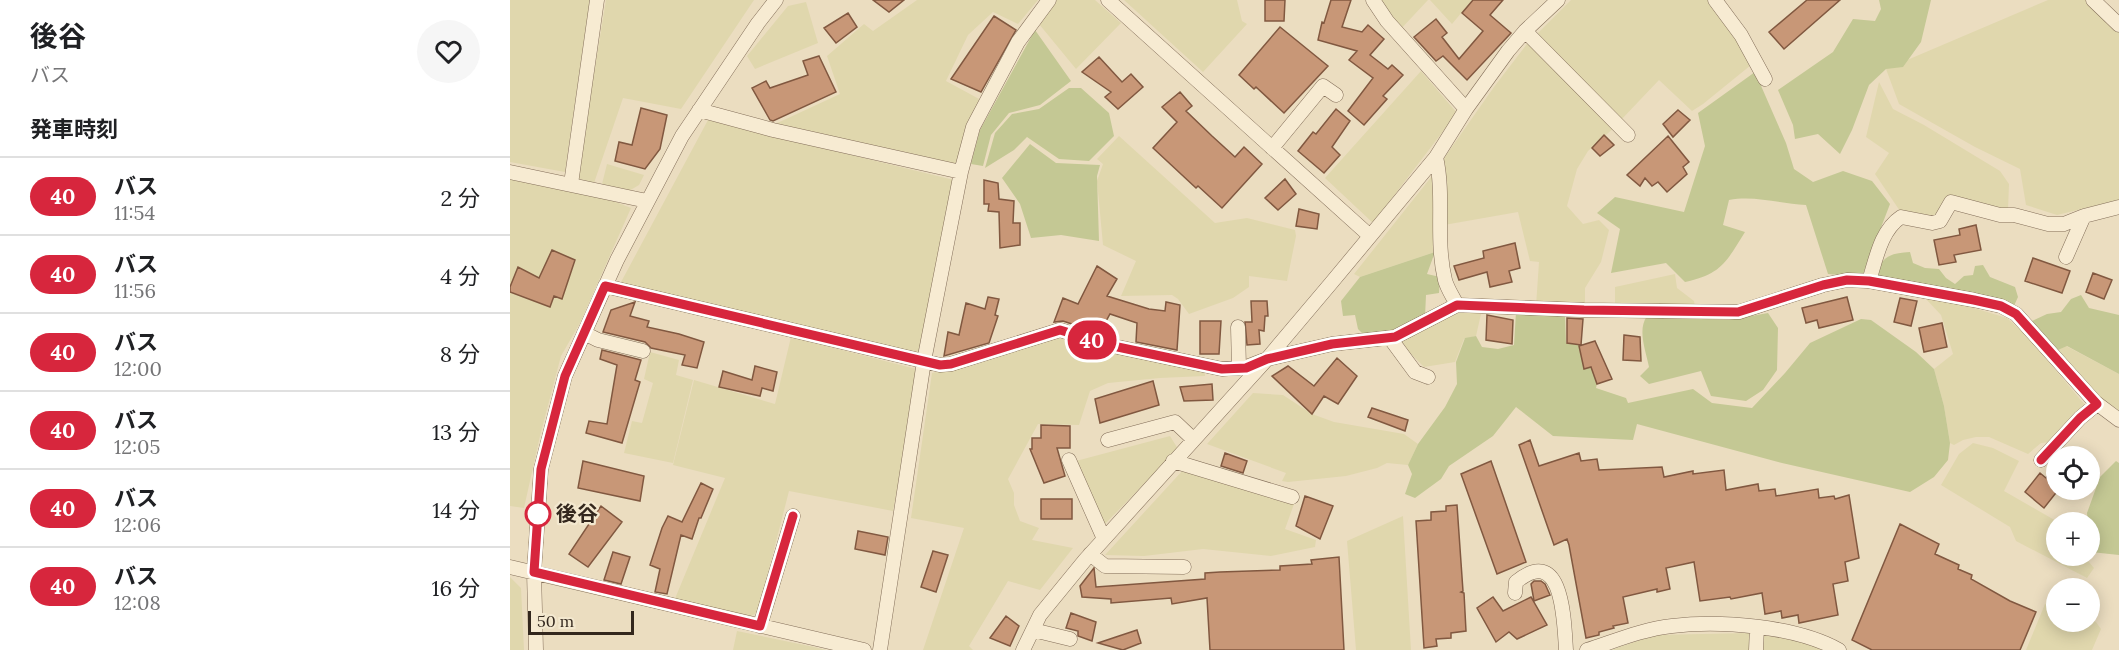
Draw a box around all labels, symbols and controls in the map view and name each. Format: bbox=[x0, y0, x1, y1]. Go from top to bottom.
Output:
text: 後谷 bbox=[30, 18, 86, 54]
button: heart bbox=[417, 20, 480, 83]
text: バス bbox=[30, 62, 70, 87]
text: 発車時刻 bbox=[30, 115, 118, 143]
text: バス bbox=[114, 172, 158, 200]
text: 40 bbox=[51, 183, 75, 210]
text: 2 分 bbox=[440, 184, 480, 212]
text: 11:54 bbox=[114, 200, 155, 225]
text: バス bbox=[114, 250, 158, 278]
text: 40 bbox=[51, 261, 75, 288]
text: 4 分 bbox=[440, 262, 480, 290]
text: 11:56 bbox=[114, 278, 156, 303]
line badge: 40 bbox=[1065, 320, 1119, 360]
text: 40 bbox=[1080, 327, 1104, 354]
text: バス bbox=[114, 328, 158, 356]
text: 40 bbox=[51, 339, 75, 366]
text: 8 分 bbox=[440, 340, 480, 368]
text: 12:00 bbox=[114, 356, 162, 381]
text: バス bbox=[114, 406, 158, 434]
text: 40 bbox=[51, 417, 75, 444]
text: 13 分 bbox=[432, 418, 480, 446]
text: 12:05 bbox=[114, 434, 160, 459]
map controls bbox=[2046, 446, 2100, 632]
button: locate bbox=[2046, 446, 2100, 500]
text: バス bbox=[114, 484, 158, 512]
text: 40 bbox=[51, 495, 75, 522]
text: 14 分 bbox=[432, 496, 480, 524]
place label: 後谷 bbox=[556, 500, 598, 527]
marker: 後谷 bbox=[525, 501, 551, 527]
text: 12:06 bbox=[114, 512, 161, 537]
button: + bbox=[2046, 512, 2100, 566]
text: バス bbox=[114, 562, 158, 590]
text: 40 bbox=[51, 573, 75, 600]
text: 16 分 bbox=[431, 574, 480, 602]
button: − bbox=[2046, 578, 2100, 632]
text: 12:08 bbox=[114, 590, 161, 615]
scale bar bbox=[528, 608, 634, 636]
text: 50 m bbox=[537, 611, 574, 631]

